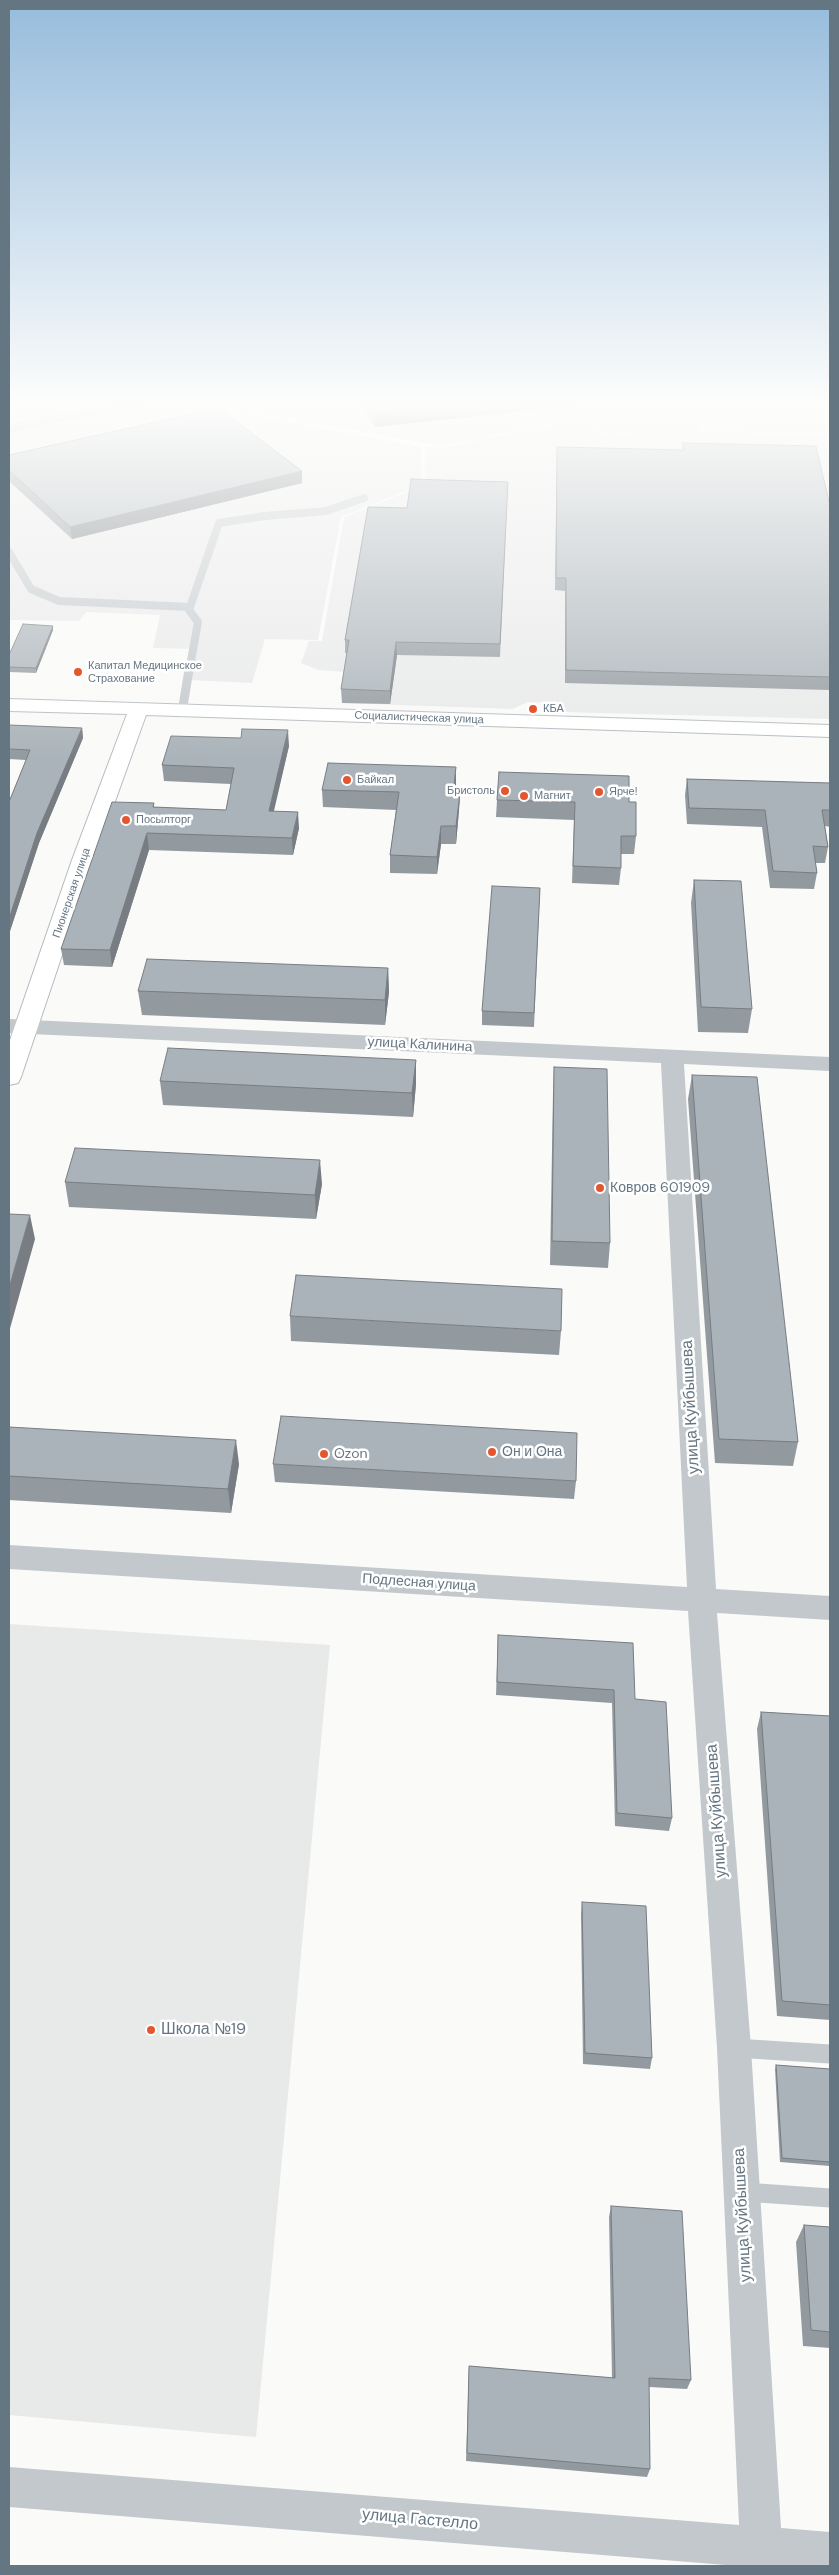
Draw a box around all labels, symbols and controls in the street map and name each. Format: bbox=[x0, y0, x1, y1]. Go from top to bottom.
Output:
place label: Капитал Медицинское Страхование bbox=[88, 659, 202, 685]
marker: Капитал Медицинское Страхование bbox=[72, 666, 84, 678]
place label: КБА bbox=[543, 702, 564, 716]
marker: КБА bbox=[527, 703, 539, 715]
street label: Социалистическая улица bbox=[354, 709, 484, 727]
place label: Байкал bbox=[357, 773, 394, 787]
marker: Байкал bbox=[341, 774, 353, 786]
place label: Бристоль bbox=[447, 784, 495, 798]
marker: Бристоль bbox=[499, 785, 511, 797]
place label: Ярче! bbox=[609, 785, 637, 799]
marker: Ярче! bbox=[593, 786, 605, 798]
place label: Магнит bbox=[534, 789, 571, 803]
marker: Магнит bbox=[518, 790, 530, 802]
place label: Посылторг bbox=[136, 813, 191, 827]
marker: Посылторг bbox=[120, 814, 132, 826]
street label: Пионерская улица bbox=[50, 846, 94, 940]
street label: улица Калинина bbox=[367, 1034, 473, 1056]
place label: Ковров 601909 bbox=[610, 1180, 710, 1196]
marker: Ковров 601909 bbox=[594, 1182, 606, 1194]
street label: улица Куйбышева bbox=[678, 1340, 704, 1474]
place label: Он и Она bbox=[502, 1444, 562, 1460]
place label: Ozon bbox=[334, 1446, 368, 1462]
marker: Он и Она bbox=[486, 1446, 498, 1458]
marker: Ozon bbox=[318, 1448, 330, 1460]
street label: Подлесная улица bbox=[362, 1571, 476, 1595]
street label: улица Куйбышева bbox=[703, 1743, 731, 1879]
place label: Школа №19 bbox=[161, 2020, 246, 2040]
marker: Школа №19 bbox=[145, 2024, 157, 2036]
street label: улица Куйбышева bbox=[730, 2148, 756, 2282]
street label: улица Гастелло bbox=[361, 2505, 479, 2535]

